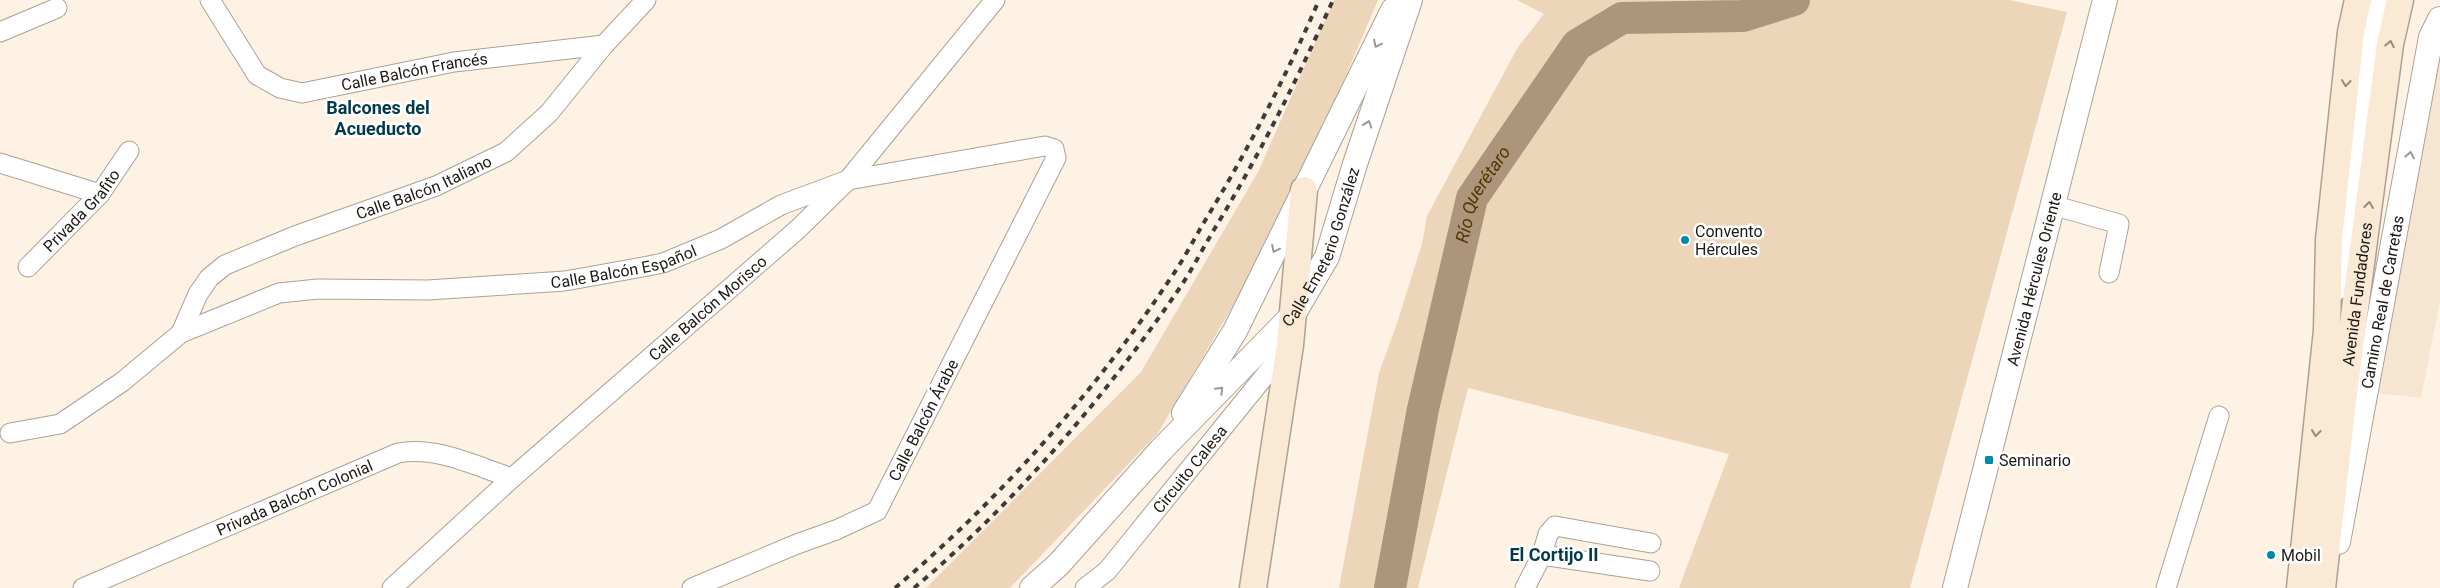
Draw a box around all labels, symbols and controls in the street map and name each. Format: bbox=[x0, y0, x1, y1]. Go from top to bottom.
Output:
one-way arrow bbox=[1373, 39, 1383, 48]
one-way arrow bbox=[2385, 39, 2395, 48]
street label: Calle Balcón Francés bbox=[340, 49, 489, 95]
one-way arrow bbox=[2341, 79, 2352, 87]
district label: Balcones del Acueducto bbox=[326, 97, 430, 139]
one-way arrow bbox=[1362, 120, 1372, 128]
water label: Río Querétaro bbox=[1451, 142, 1515, 245]
one-way arrow bbox=[2404, 150, 2415, 159]
street label: Calle Balcón Italiano bbox=[353, 151, 495, 224]
street label: Calle Emeterio González bbox=[1278, 165, 1363, 331]
street label: Privada Grafito bbox=[39, 166, 124, 256]
street label: Avenida Hércules Oriente bbox=[2003, 190, 2066, 368]
one-way arrow bbox=[2363, 200, 2374, 208]
street label: Camino Real de Carretas bbox=[2357, 214, 2408, 390]
street label: Avenida Fundadores bbox=[2339, 221, 2376, 367]
place label: Convento Hércules bbox=[1695, 222, 1763, 259]
marker: Convento Hércules bbox=[1679, 234, 1691, 246]
street label: Calle Balcón Español bbox=[550, 241, 699, 292]
one-way arrow bbox=[1271, 244, 1281, 253]
street label: Calle Balcón Morisco bbox=[645, 252, 771, 365]
street label: Calle Balcón Árabe bbox=[885, 356, 962, 484]
one-way arrow bbox=[1214, 387, 1223, 396]
street label: Circuito Calesa bbox=[1149, 422, 1231, 517]
one-way arrow bbox=[2311, 429, 2322, 437]
place label: Seminario bbox=[1999, 451, 2071, 470]
marker: Seminario bbox=[1983, 454, 1995, 466]
street label: Privada Balcón Colonial bbox=[214, 456, 376, 540]
district label: El Cortijo II bbox=[1509, 544, 1599, 565]
place label: Mobil bbox=[2281, 546, 2321, 565]
marker: Mobil bbox=[2265, 549, 2277, 561]

